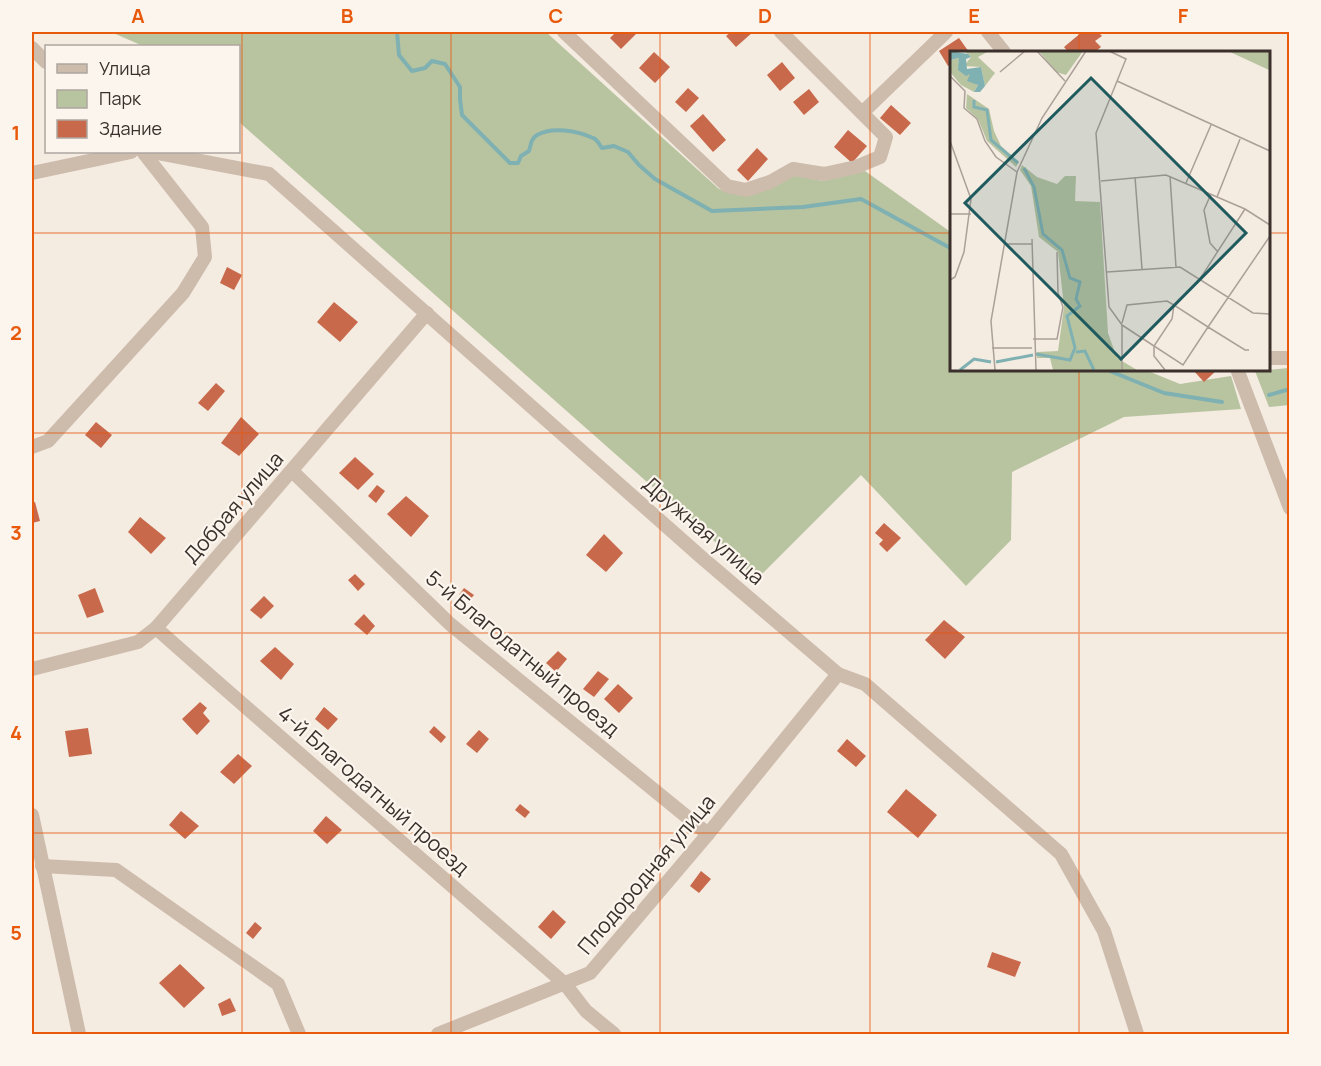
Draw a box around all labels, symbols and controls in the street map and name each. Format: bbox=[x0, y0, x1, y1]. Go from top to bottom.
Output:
text: A bbox=[131, 2, 145, 29]
text: B bbox=[341, 2, 354, 29]
text: C bbox=[549, 2, 563, 29]
text: D bbox=[758, 2, 772, 29]
text: E bbox=[968, 2, 980, 29]
text: F bbox=[1178, 2, 1189, 29]
legend bbox=[45, 45, 240, 153]
inset map bbox=[950, 51, 1270, 370]
text: Улица bbox=[99, 56, 151, 80]
text: Парк bbox=[99, 86, 142, 110]
text: Здание bbox=[99, 116, 162, 140]
text: 1 bbox=[12, 119, 20, 146]
text: 2 bbox=[10, 319, 22, 346]
street label: Добрая улица bbox=[177, 445, 289, 569]
street label: Дружная улица bbox=[637, 469, 771, 591]
text: 3 bbox=[10, 519, 22, 546]
street label: 5-й Благодатный проезд bbox=[420, 564, 626, 742]
street label: 4-й Благодатный проезд bbox=[272, 699, 476, 881]
text: 4 bbox=[10, 719, 22, 746]
street label: Плодородная улица bbox=[571, 788, 721, 960]
text: 5 bbox=[10, 919, 22, 946]

